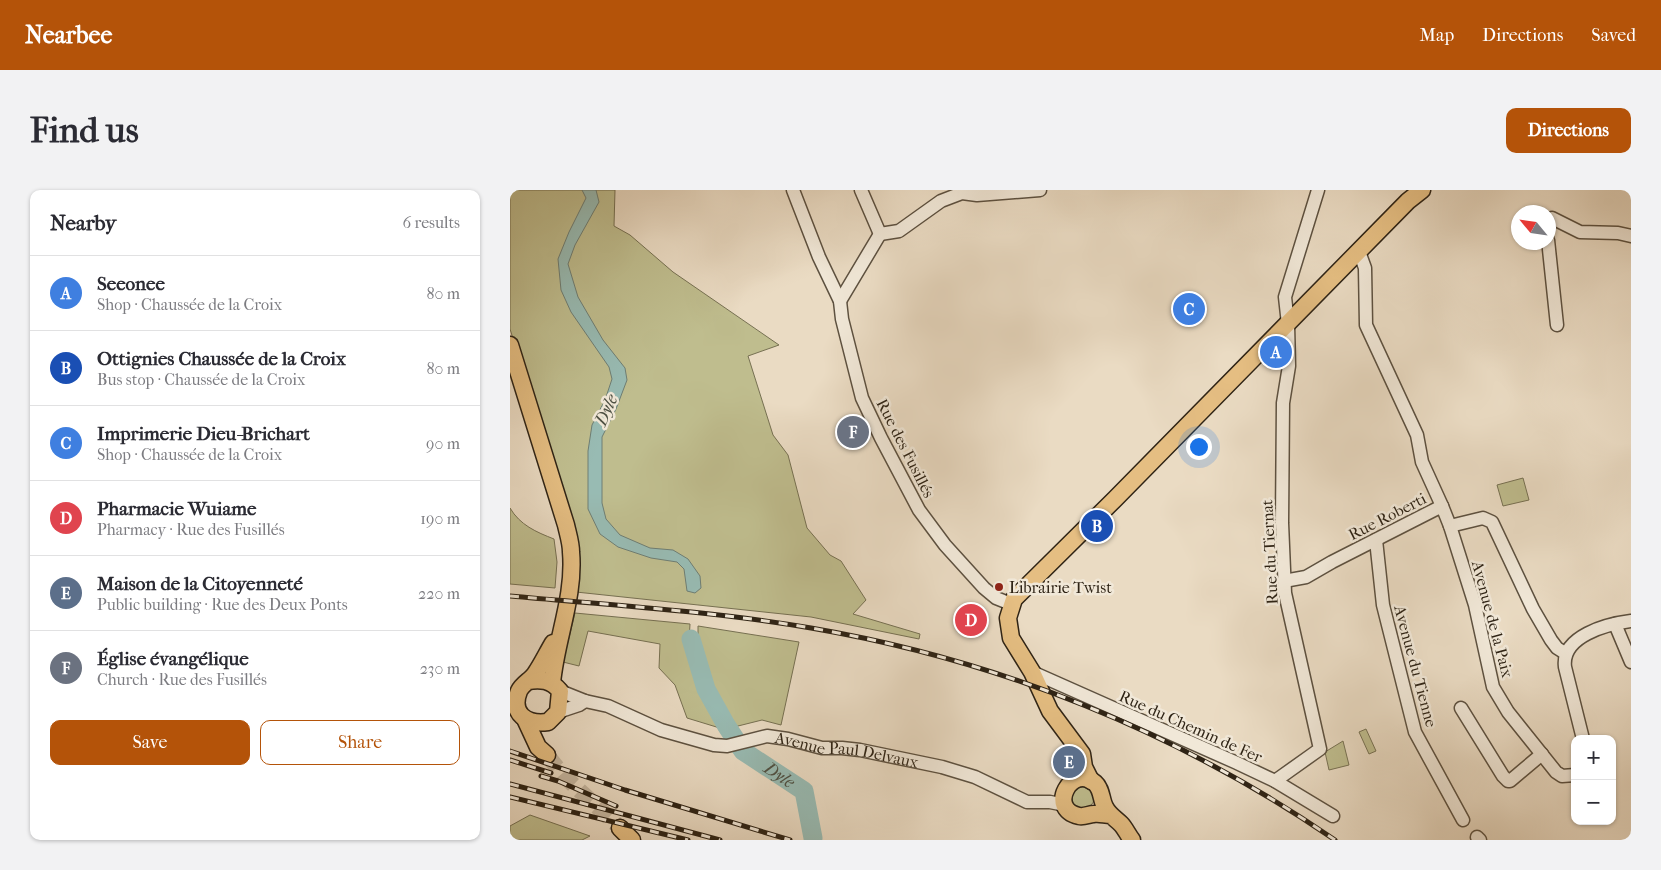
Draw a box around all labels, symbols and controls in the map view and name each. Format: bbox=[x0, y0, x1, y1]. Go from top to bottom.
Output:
text: Nearbee bbox=[25, 21, 112, 49]
text: Map bbox=[1420, 25, 1454, 46]
text: Directions bbox=[1482, 25, 1563, 46]
text: Saved bbox=[1591, 25, 1636, 46]
button: Directions bbox=[1506, 108, 1631, 153]
text: Find us bbox=[30, 110, 139, 151]
north arrow bbox=[1511, 205, 1556, 250]
text: Nearby bbox=[50, 211, 116, 235]
text: 6 results bbox=[402, 213, 460, 232]
text: Seeonee bbox=[97, 273, 165, 295]
text: A bbox=[61, 284, 71, 303]
text: 80 m bbox=[426, 284, 460, 303]
pin: C bbox=[1173, 290, 1205, 328]
text: Shop · Chaussée de la Croix bbox=[97, 295, 282, 314]
pin: A bbox=[1260, 333, 1292, 371]
text: Ottignies Chaussée de la Croix bbox=[97, 348, 346, 370]
text: B bbox=[61, 359, 71, 378]
text: 80 m bbox=[426, 359, 460, 378]
text: Bus stop · Chaussée de la Croix bbox=[97, 370, 305, 389]
water label: Dyle bbox=[590, 391, 623, 430]
street label: Rue des Fusillés bbox=[872, 396, 939, 501]
pin: F bbox=[837, 413, 869, 451]
text: Imprimerie Dieu-Brichart bbox=[97, 423, 310, 445]
text: C bbox=[61, 434, 71, 453]
text: 90 m bbox=[426, 434, 460, 453]
your location bbox=[1186, 434, 1212, 460]
text: Shop · Chaussée de la Croix bbox=[97, 445, 282, 464]
street label: Rue Roberti bbox=[1345, 489, 1430, 544]
text: Pharmacie Wuiame bbox=[97, 498, 256, 520]
street label: Rue du Tiernat bbox=[1257, 499, 1282, 605]
pin: B bbox=[1081, 507, 1113, 545]
text: D bbox=[60, 509, 72, 528]
text: 190 m bbox=[420, 509, 460, 528]
text: Pharmacy · Rue des Fusillés bbox=[97, 520, 285, 539]
street label: Avenue de la Paix bbox=[1468, 558, 1517, 680]
text: Maison de la Citoyenneté bbox=[97, 573, 303, 595]
place label: Librairie Twist bbox=[1009, 578, 1112, 597]
marker: Librairie Twist bbox=[993, 581, 1005, 593]
text: E bbox=[61, 584, 71, 603]
text: 220 m bbox=[418, 584, 460, 603]
text: Public building · Rue des Deux Ponts bbox=[97, 595, 348, 614]
pin: D bbox=[955, 601, 987, 639]
street label: Avenue du Tienne bbox=[1390, 602, 1441, 729]
text: Église évangélique bbox=[97, 648, 249, 670]
text: F bbox=[62, 659, 70, 678]
text: 230 m bbox=[420, 659, 460, 678]
text: Church · Rue des Fusillés bbox=[97, 670, 267, 689]
street label: Rue du Chemin de Fer bbox=[1116, 686, 1265, 767]
button: Save bbox=[50, 720, 250, 765]
button: Share bbox=[260, 720, 460, 765]
street label: Avenue Paul Delvaux bbox=[773, 728, 921, 772]
map controls bbox=[1571, 735, 1616, 825]
button: + bbox=[1571, 735, 1616, 780]
pin: E bbox=[1053, 743, 1085, 781]
water label: Dyle bbox=[759, 757, 799, 793]
button: − bbox=[1571, 780, 1616, 825]

